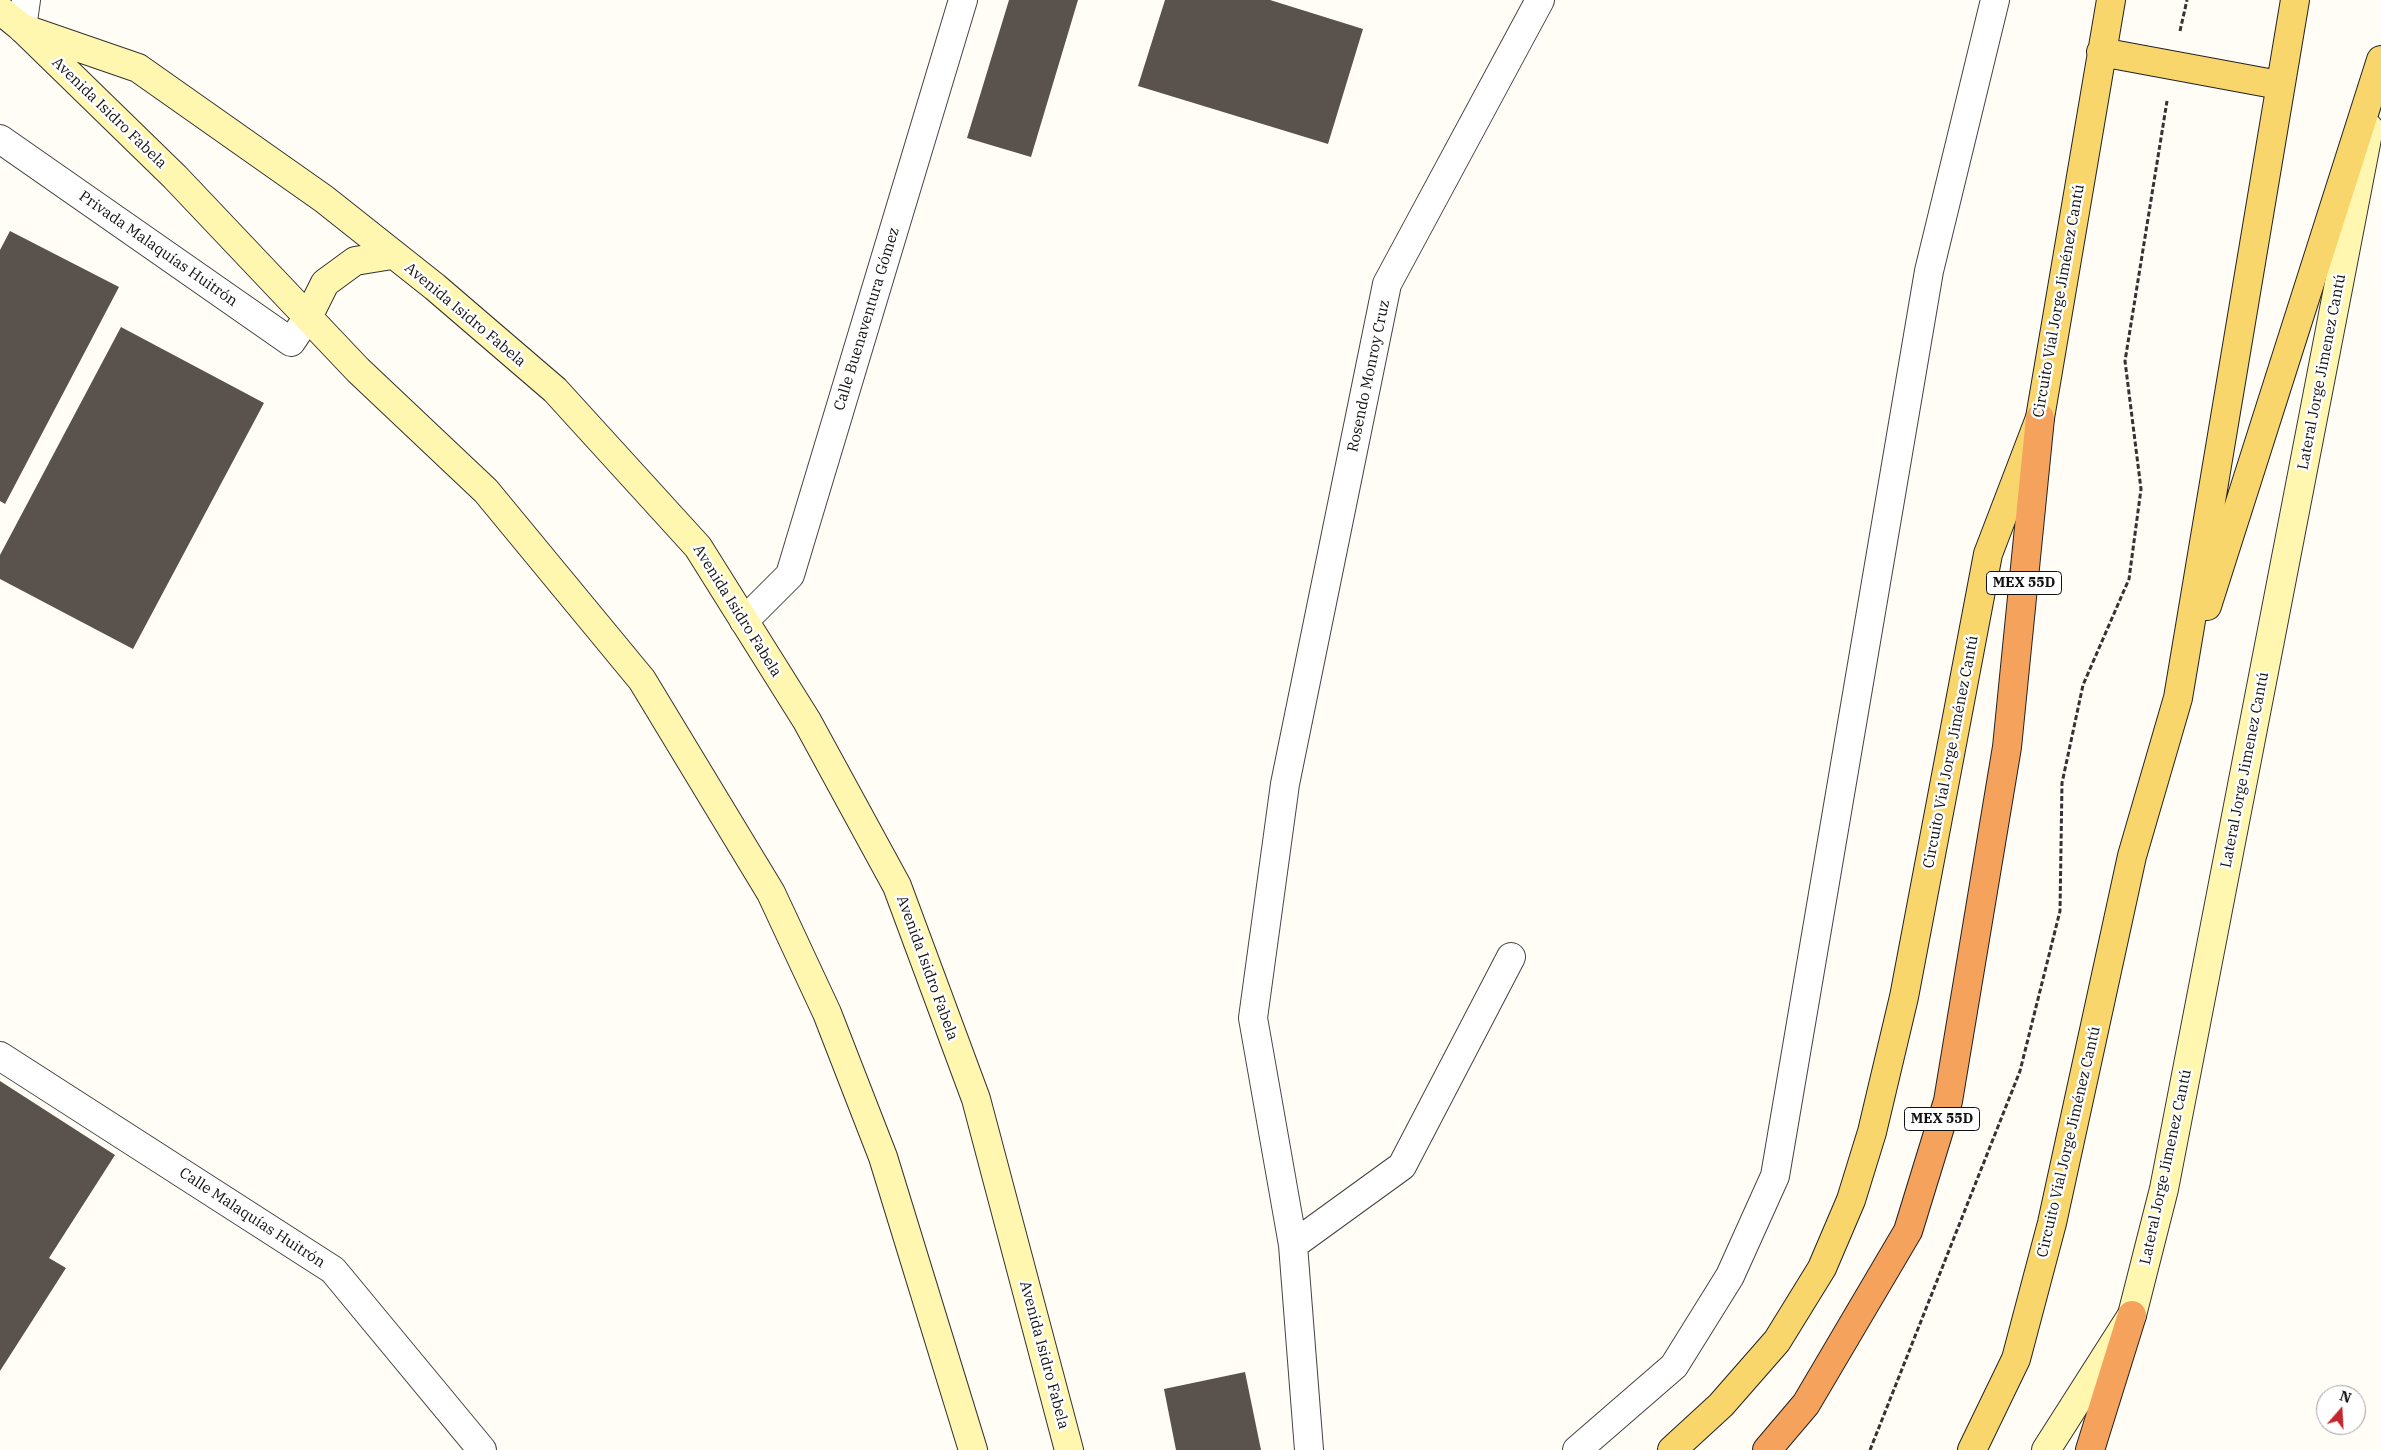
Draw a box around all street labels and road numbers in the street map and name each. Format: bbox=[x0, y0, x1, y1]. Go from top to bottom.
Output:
street label: Avenida Isidro Fabela bbox=[48, 54, 170, 172]
street label: Circuito Vial Jorge Jiménez Cantú bbox=[2030, 183, 2088, 419]
street label: Privada Malaquías Huitrón bbox=[75, 187, 241, 311]
street label: Calle Buenaventura Gómez bbox=[831, 225, 903, 413]
street label: Avenida Isidro Fabela bbox=[401, 259, 529, 371]
street label: Lateral Jorge Jimenez Cantú bbox=[2294, 273, 2350, 471]
street label: Rosendo Monroy Cruz bbox=[1344, 298, 1394, 454]
street label: Avenida Isidro Fabela bbox=[689, 542, 785, 680]
road number: MEX 55D bbox=[1986, 572, 2062, 594]
street label: Circuito Vial Jorge Jiménez Cantú bbox=[1920, 634, 1982, 870]
street label: Lateral Jorge Jimenez Cantú bbox=[2217, 671, 2273, 869]
street label: Avenida Isidro Fabela bbox=[892, 893, 962, 1043]
street label: Circuito Vial Jorge Jiménez Cantú bbox=[2034, 1025, 2104, 1259]
street label: Lateral Jorge Jimenez Cantú bbox=[2137, 1068, 2195, 1266]
road number: MEX 55D bbox=[1904, 1108, 1980, 1130]
street label: Calle Malaquías Huitrón bbox=[176, 1164, 328, 1272]
street label: Avenida Isidro Fabela bbox=[1016, 1279, 1072, 1431]

